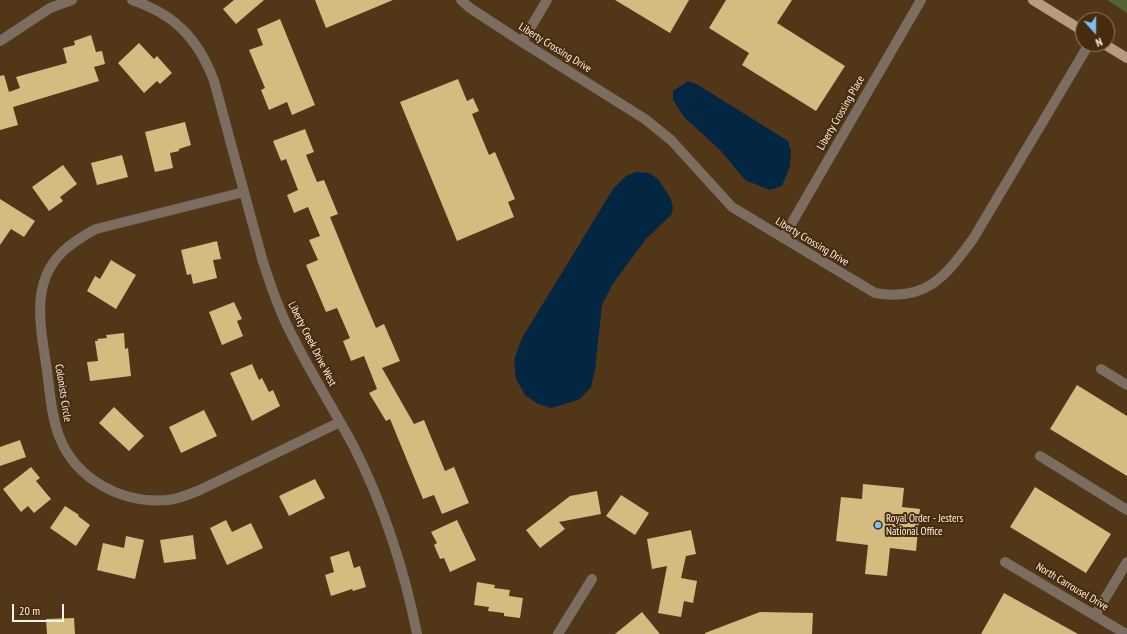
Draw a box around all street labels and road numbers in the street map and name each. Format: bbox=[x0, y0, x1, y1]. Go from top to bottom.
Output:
street label: Liberty Crossing Drive bbox=[516, 20, 594, 76]
street label: Liberty Crossing Place bbox=[814, 74, 868, 152]
street label: Liberty Crossing Drive bbox=[773, 215, 851, 269]
street label: Liberty Creek Drive West bbox=[285, 300, 339, 388]
street label: Colonists Circle bbox=[52, 363, 74, 423]
street label: North Carrousel Drive bbox=[1033, 560, 1111, 614]

